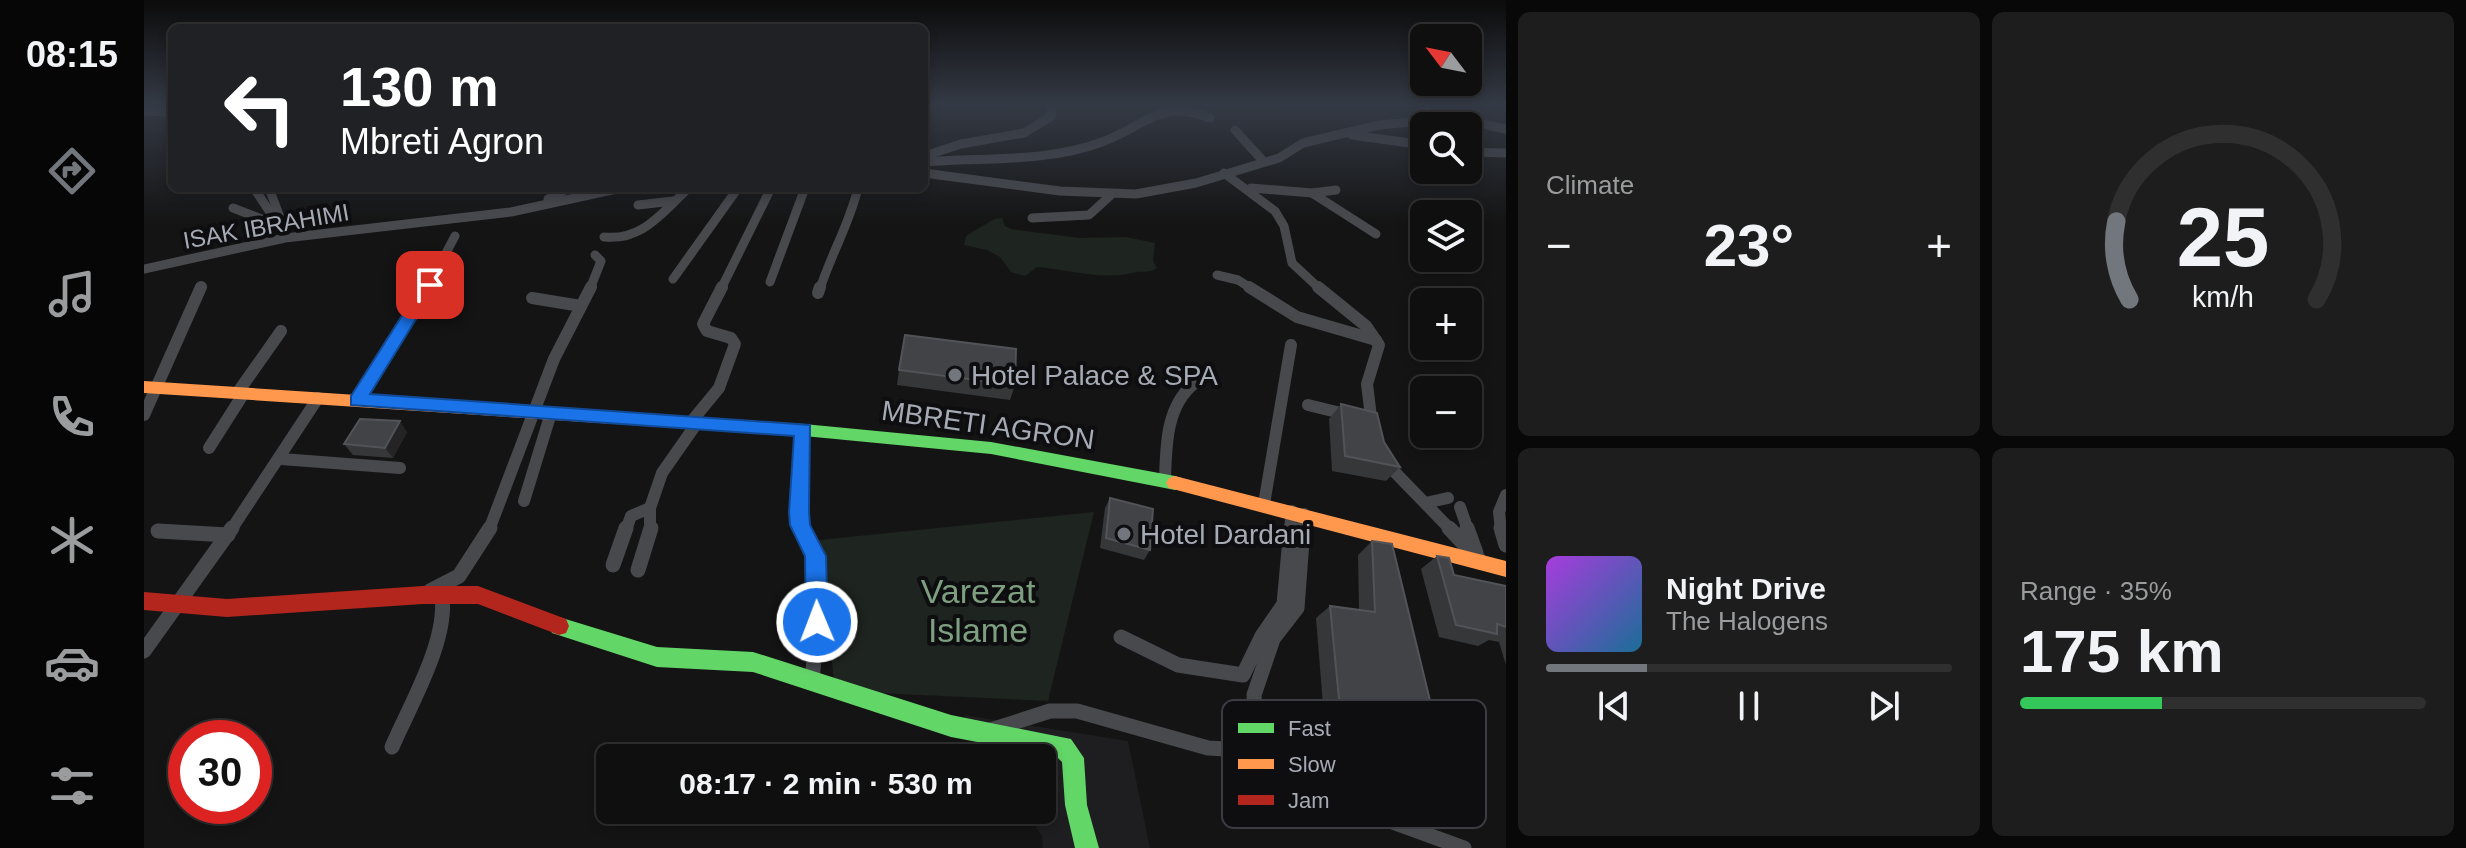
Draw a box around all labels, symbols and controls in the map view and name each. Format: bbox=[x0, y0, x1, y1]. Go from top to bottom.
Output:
north arrow bbox=[1410, 24, 1482, 96]
map controls bbox=[1410, 24, 1482, 448]
text: 08:15 bbox=[26, 34, 118, 75]
text: 130 m bbox=[340, 55, 499, 118]
icon: left bbox=[208, 56, 312, 160]
button: search bbox=[1410, 112, 1482, 184]
text: Mbreti Agron bbox=[340, 121, 544, 162]
icon: directions bbox=[44, 143, 100, 199]
text: Climate bbox=[1546, 170, 1634, 200]
text: 25 bbox=[2177, 191, 2269, 284]
street label: ISAK IBRAHIMI bbox=[181, 198, 351, 254]
button: layers bbox=[1410, 200, 1482, 272]
text: 23° bbox=[1704, 212, 1794, 279]
text: − bbox=[1546, 221, 1572, 270]
text: + bbox=[1926, 221, 1952, 270]
pin bbox=[396, 251, 464, 319]
icon: arrive bbox=[408, 263, 452, 307]
icon: music bbox=[44, 266, 100, 322]
text: km/h bbox=[2192, 281, 2254, 313]
button: + bbox=[1410, 288, 1482, 360]
place label: Hotel Palace & SPA bbox=[971, 360, 1218, 391]
marker: Hotel Palace & SPA bbox=[946, 366, 964, 384]
button: − bbox=[1410, 376, 1482, 448]
icon: phone bbox=[44, 389, 100, 445]
street label: MBRETI AGRON bbox=[880, 395, 1096, 455]
icon: climate bbox=[44, 512, 100, 568]
place label: Hotel Dardani bbox=[1140, 519, 1311, 550]
marker: Hotel Dardani bbox=[1115, 525, 1133, 543]
park label: Varezat Islame bbox=[921, 572, 1036, 649]
text: Night Drive bbox=[1666, 572, 1826, 605]
text: Range · 35% bbox=[2020, 576, 2172, 606]
position arrow bbox=[775, 580, 859, 664]
text: The Halogens bbox=[1666, 606, 1828, 636]
text: 175 km bbox=[2020, 618, 2224, 685]
icon: car bbox=[44, 635, 100, 691]
icon: previous bbox=[1592, 684, 1636, 728]
icon: pause bbox=[1727, 684, 1771, 728]
icon: next bbox=[1862, 684, 1906, 728]
legend bbox=[1222, 700, 1486, 828]
text: Fast bbox=[1288, 716, 1331, 741]
speed limit sign: 30 bbox=[168, 720, 272, 824]
text: Slow bbox=[1288, 752, 1336, 777]
icon: filters bbox=[44, 758, 100, 814]
text: 08:17 · 2 min · 530 m bbox=[679, 767, 973, 800]
text: Jam bbox=[1288, 788, 1330, 813]

